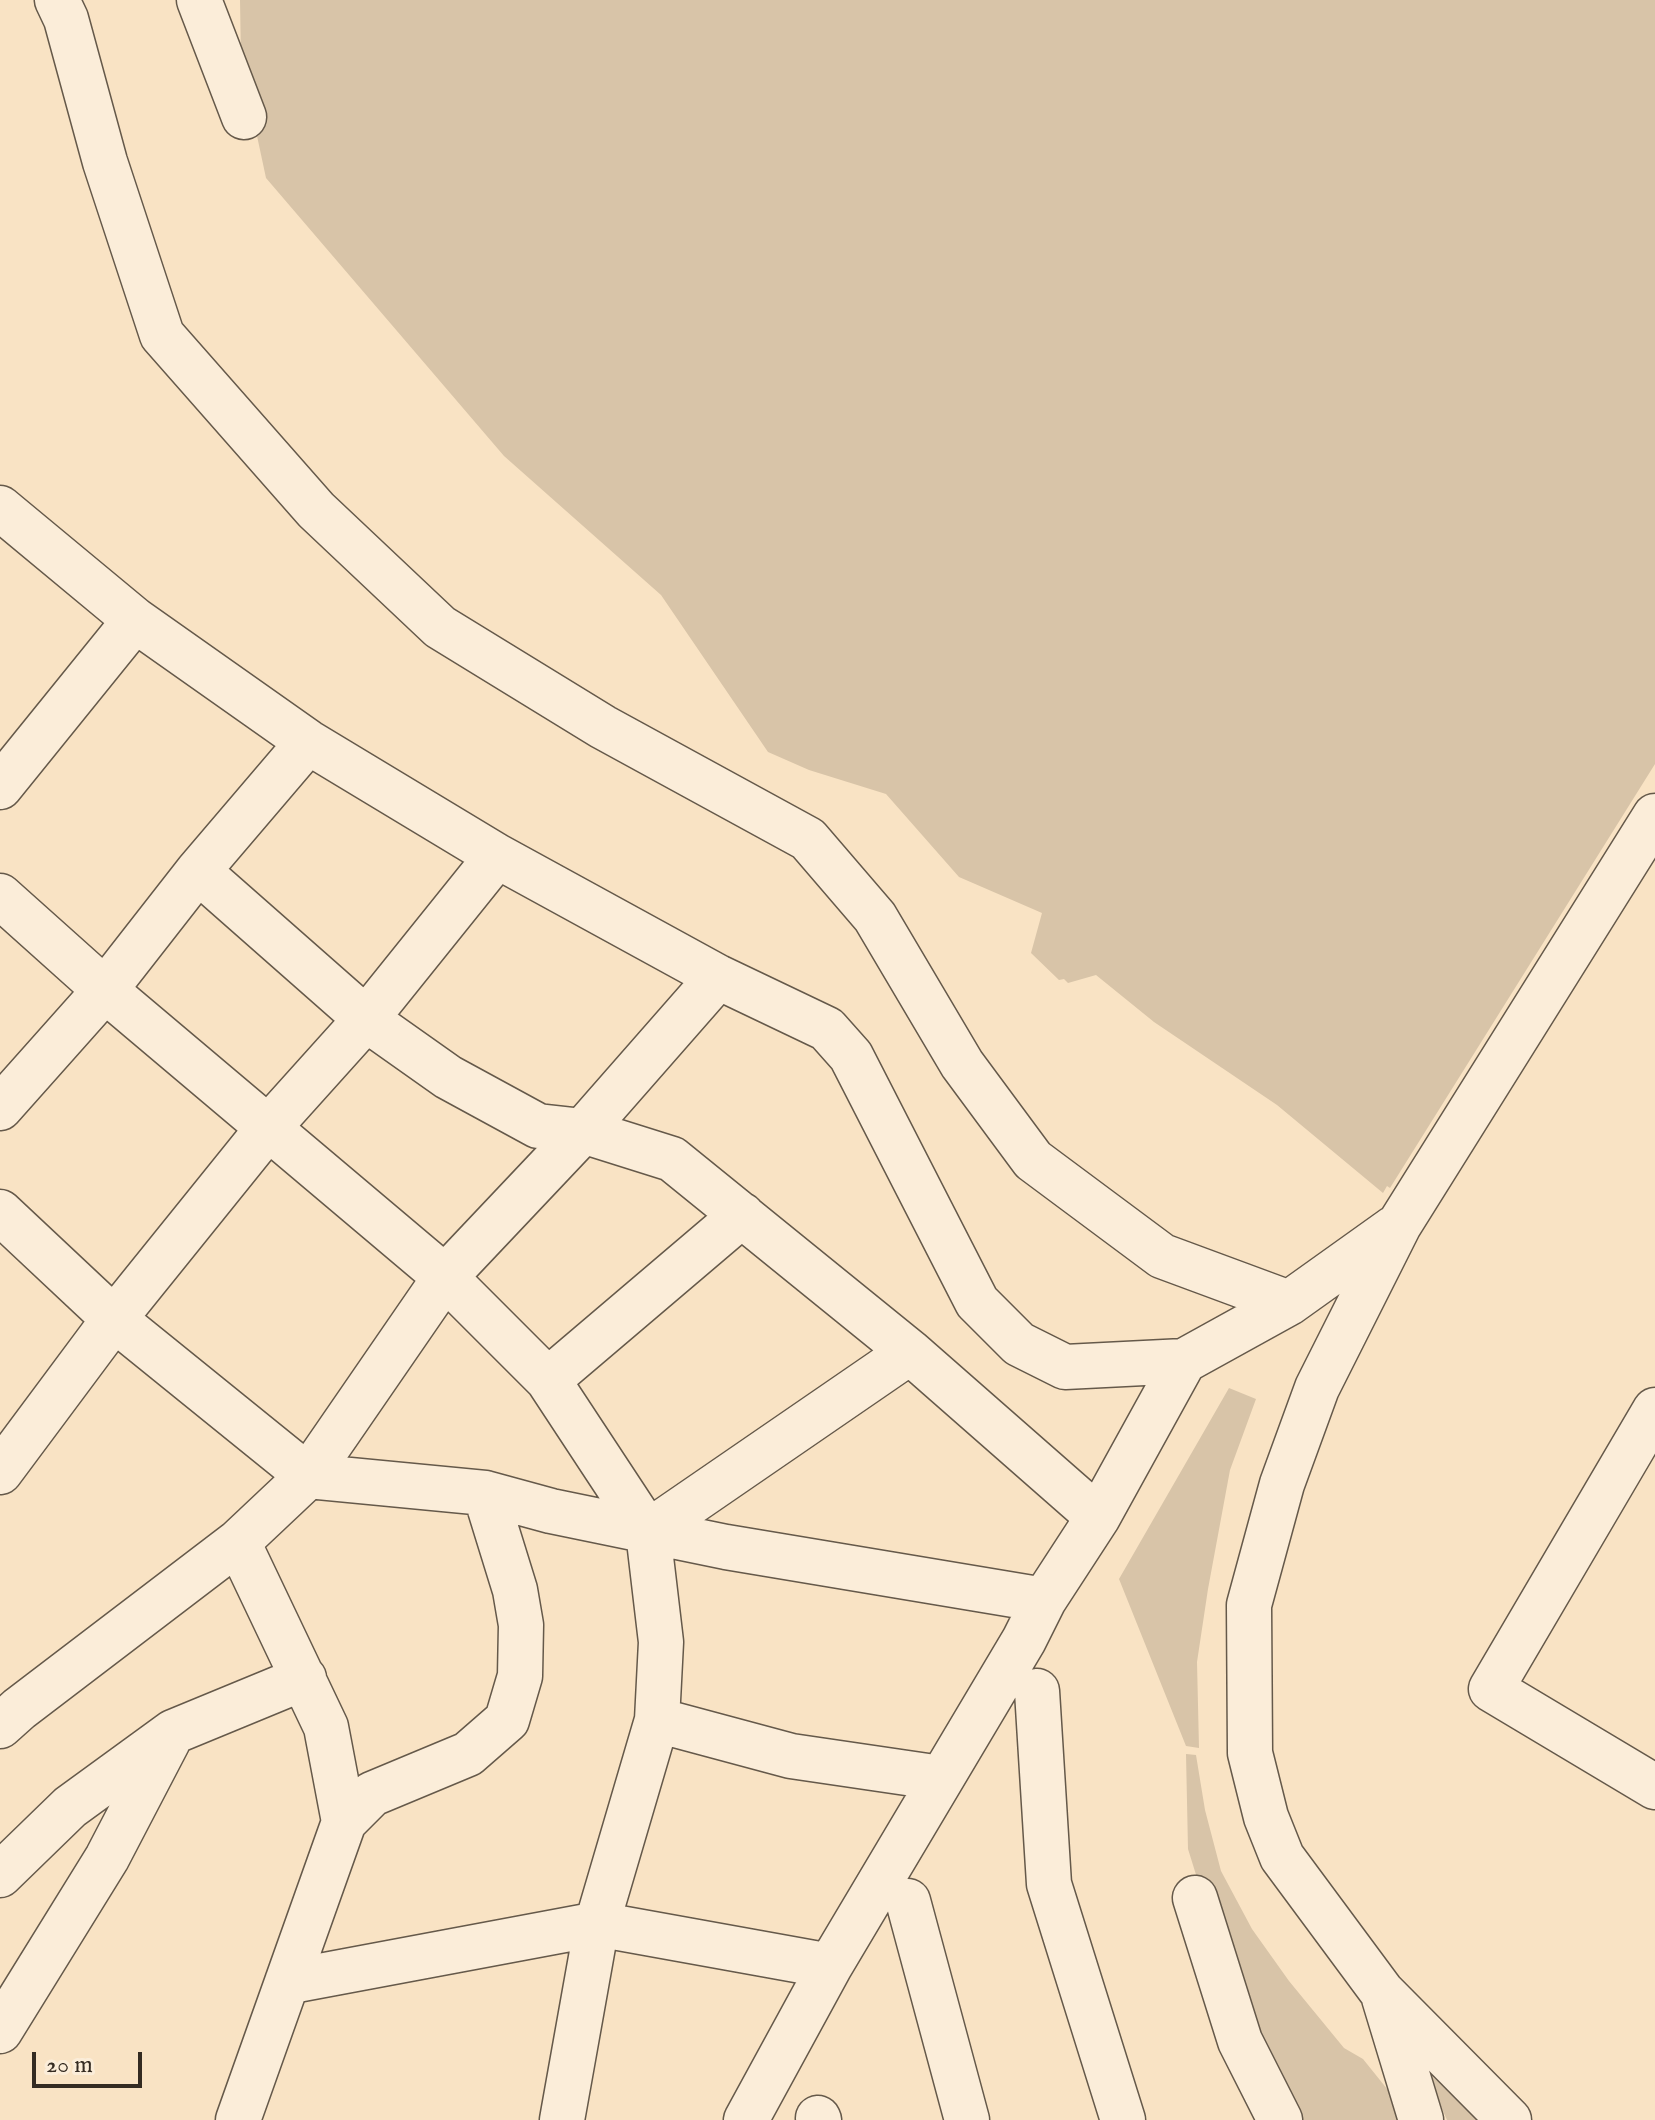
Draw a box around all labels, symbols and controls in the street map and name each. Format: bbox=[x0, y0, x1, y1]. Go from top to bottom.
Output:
scale bar bbox=[36, 2036, 146, 2086]
text: 20 m bbox=[46, 2050, 93, 2081]

